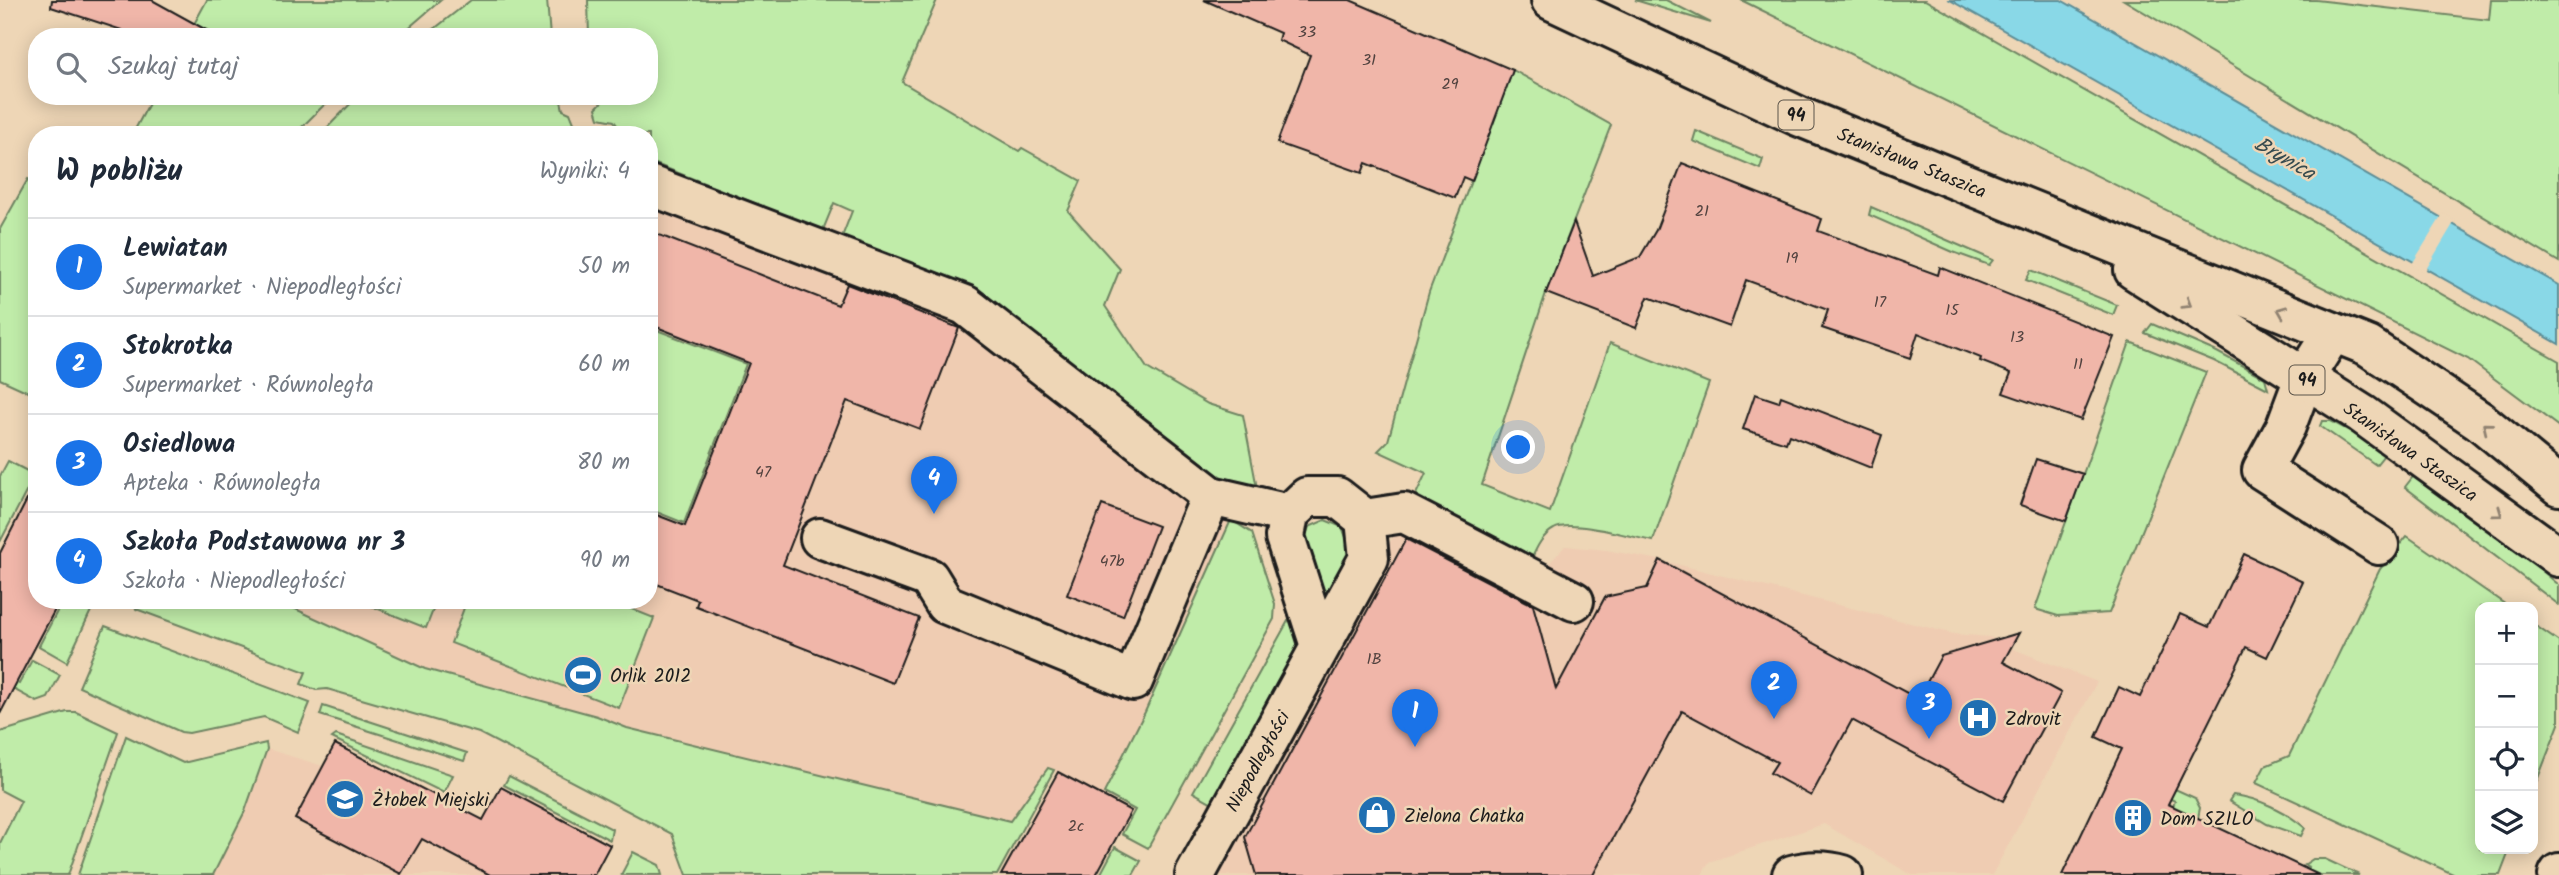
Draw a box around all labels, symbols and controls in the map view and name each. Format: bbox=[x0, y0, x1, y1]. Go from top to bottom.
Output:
house number: 33 bbox=[1298, 20, 1316, 45]
search box bbox=[28, 28, 658, 105]
text: Szukaj tutaj bbox=[108, 46, 239, 88]
icon: search bbox=[52, 48, 90, 86]
house number: 31 bbox=[1362, 48, 1376, 73]
house number: 29 bbox=[1441, 72, 1459, 97]
road number: 94 bbox=[1778, 100, 1814, 130]
street label: Stanisława Staszica bbox=[1832, 120, 1991, 208]
water label: Brynica bbox=[2248, 129, 2322, 191]
text: W pobliżu bbox=[56, 148, 182, 196]
text: Wyniki: 4 bbox=[540, 154, 630, 190]
house number: 21 bbox=[1695, 199, 1709, 224]
text: Lewiatan bbox=[123, 228, 228, 270]
house number: 19 bbox=[1786, 246, 1799, 271]
text: 1 bbox=[76, 249, 82, 285]
text: 50 m bbox=[579, 249, 630, 285]
text: Supermarket · Niepodległości bbox=[123, 270, 401, 306]
house number: 17 bbox=[1874, 290, 1887, 315]
one-way arrow bbox=[2180, 295, 2193, 308]
house number: 15 bbox=[1945, 298, 1960, 323]
one-way arrow bbox=[2277, 306, 2289, 320]
house number: 13 bbox=[2010, 325, 2024, 350]
text: Stokrotka bbox=[123, 326, 233, 368]
text: 2 bbox=[72, 347, 86, 383]
text: 60 m bbox=[578, 347, 630, 383]
house number: 11 bbox=[2073, 352, 2083, 377]
road number: 94 bbox=[2290, 366, 2324, 394]
text: Supermarket · Równoległa bbox=[123, 368, 374, 404]
street label: Stanisława Staszica bbox=[2336, 395, 2484, 510]
one-way arrow bbox=[2483, 423, 2495, 436]
text: Osiedlowa bbox=[123, 424, 235, 466]
your location bbox=[1501, 430, 1535, 464]
text: 3 bbox=[73, 445, 85, 481]
text: 80 m bbox=[577, 445, 630, 481]
pin: 4 bbox=[911, 456, 957, 514]
house number: 47 bbox=[755, 460, 772, 485]
text: Apteka · Równoległa bbox=[123, 466, 321, 502]
one-way arrow bbox=[2490, 504, 2503, 517]
text: Szkoła Podstawowa nr 3 bbox=[123, 522, 405, 564]
text: 4 bbox=[73, 543, 85, 579]
text: 90 m bbox=[580, 543, 630, 579]
house number: 47b bbox=[1100, 549, 1125, 574]
text: Szkoła · Niepodległości bbox=[123, 564, 345, 600]
map controls bbox=[2475, 602, 2538, 854]
button: + bbox=[2475, 602, 2538, 665]
house number: 1B bbox=[1366, 647, 1382, 672]
sports icon: Orlik 2012 bbox=[562, 654, 604, 696]
pin: 2 bbox=[1751, 661, 1797, 719]
place label: Orlik 2012 bbox=[610, 662, 691, 692]
button: − bbox=[2475, 665, 2538, 728]
pin: 3 bbox=[1906, 681, 1952, 739]
pin: 1 bbox=[1392, 689, 1438, 747]
hospital icon: Zdrovit bbox=[1957, 697, 1999, 739]
street label: Niepodległości bbox=[1219, 704, 1300, 818]
place label: Zdrovit bbox=[2005, 705, 2062, 735]
button: locate bbox=[2475, 728, 2538, 791]
school or university icon: Żłobek Miejski bbox=[324, 778, 366, 820]
place label: Żłobek Miejski bbox=[372, 786, 490, 816]
button: layers bbox=[2475, 791, 2538, 854]
shop icon: Zielona Chatka bbox=[1356, 794, 1398, 836]
building icon: Dom SZILO bbox=[2112, 797, 2154, 839]
place label: Zielona Chatka bbox=[1404, 802, 1524, 832]
place label: Dom SZILO bbox=[2160, 805, 2254, 835]
house number: 2c bbox=[1068, 814, 1084, 839]

